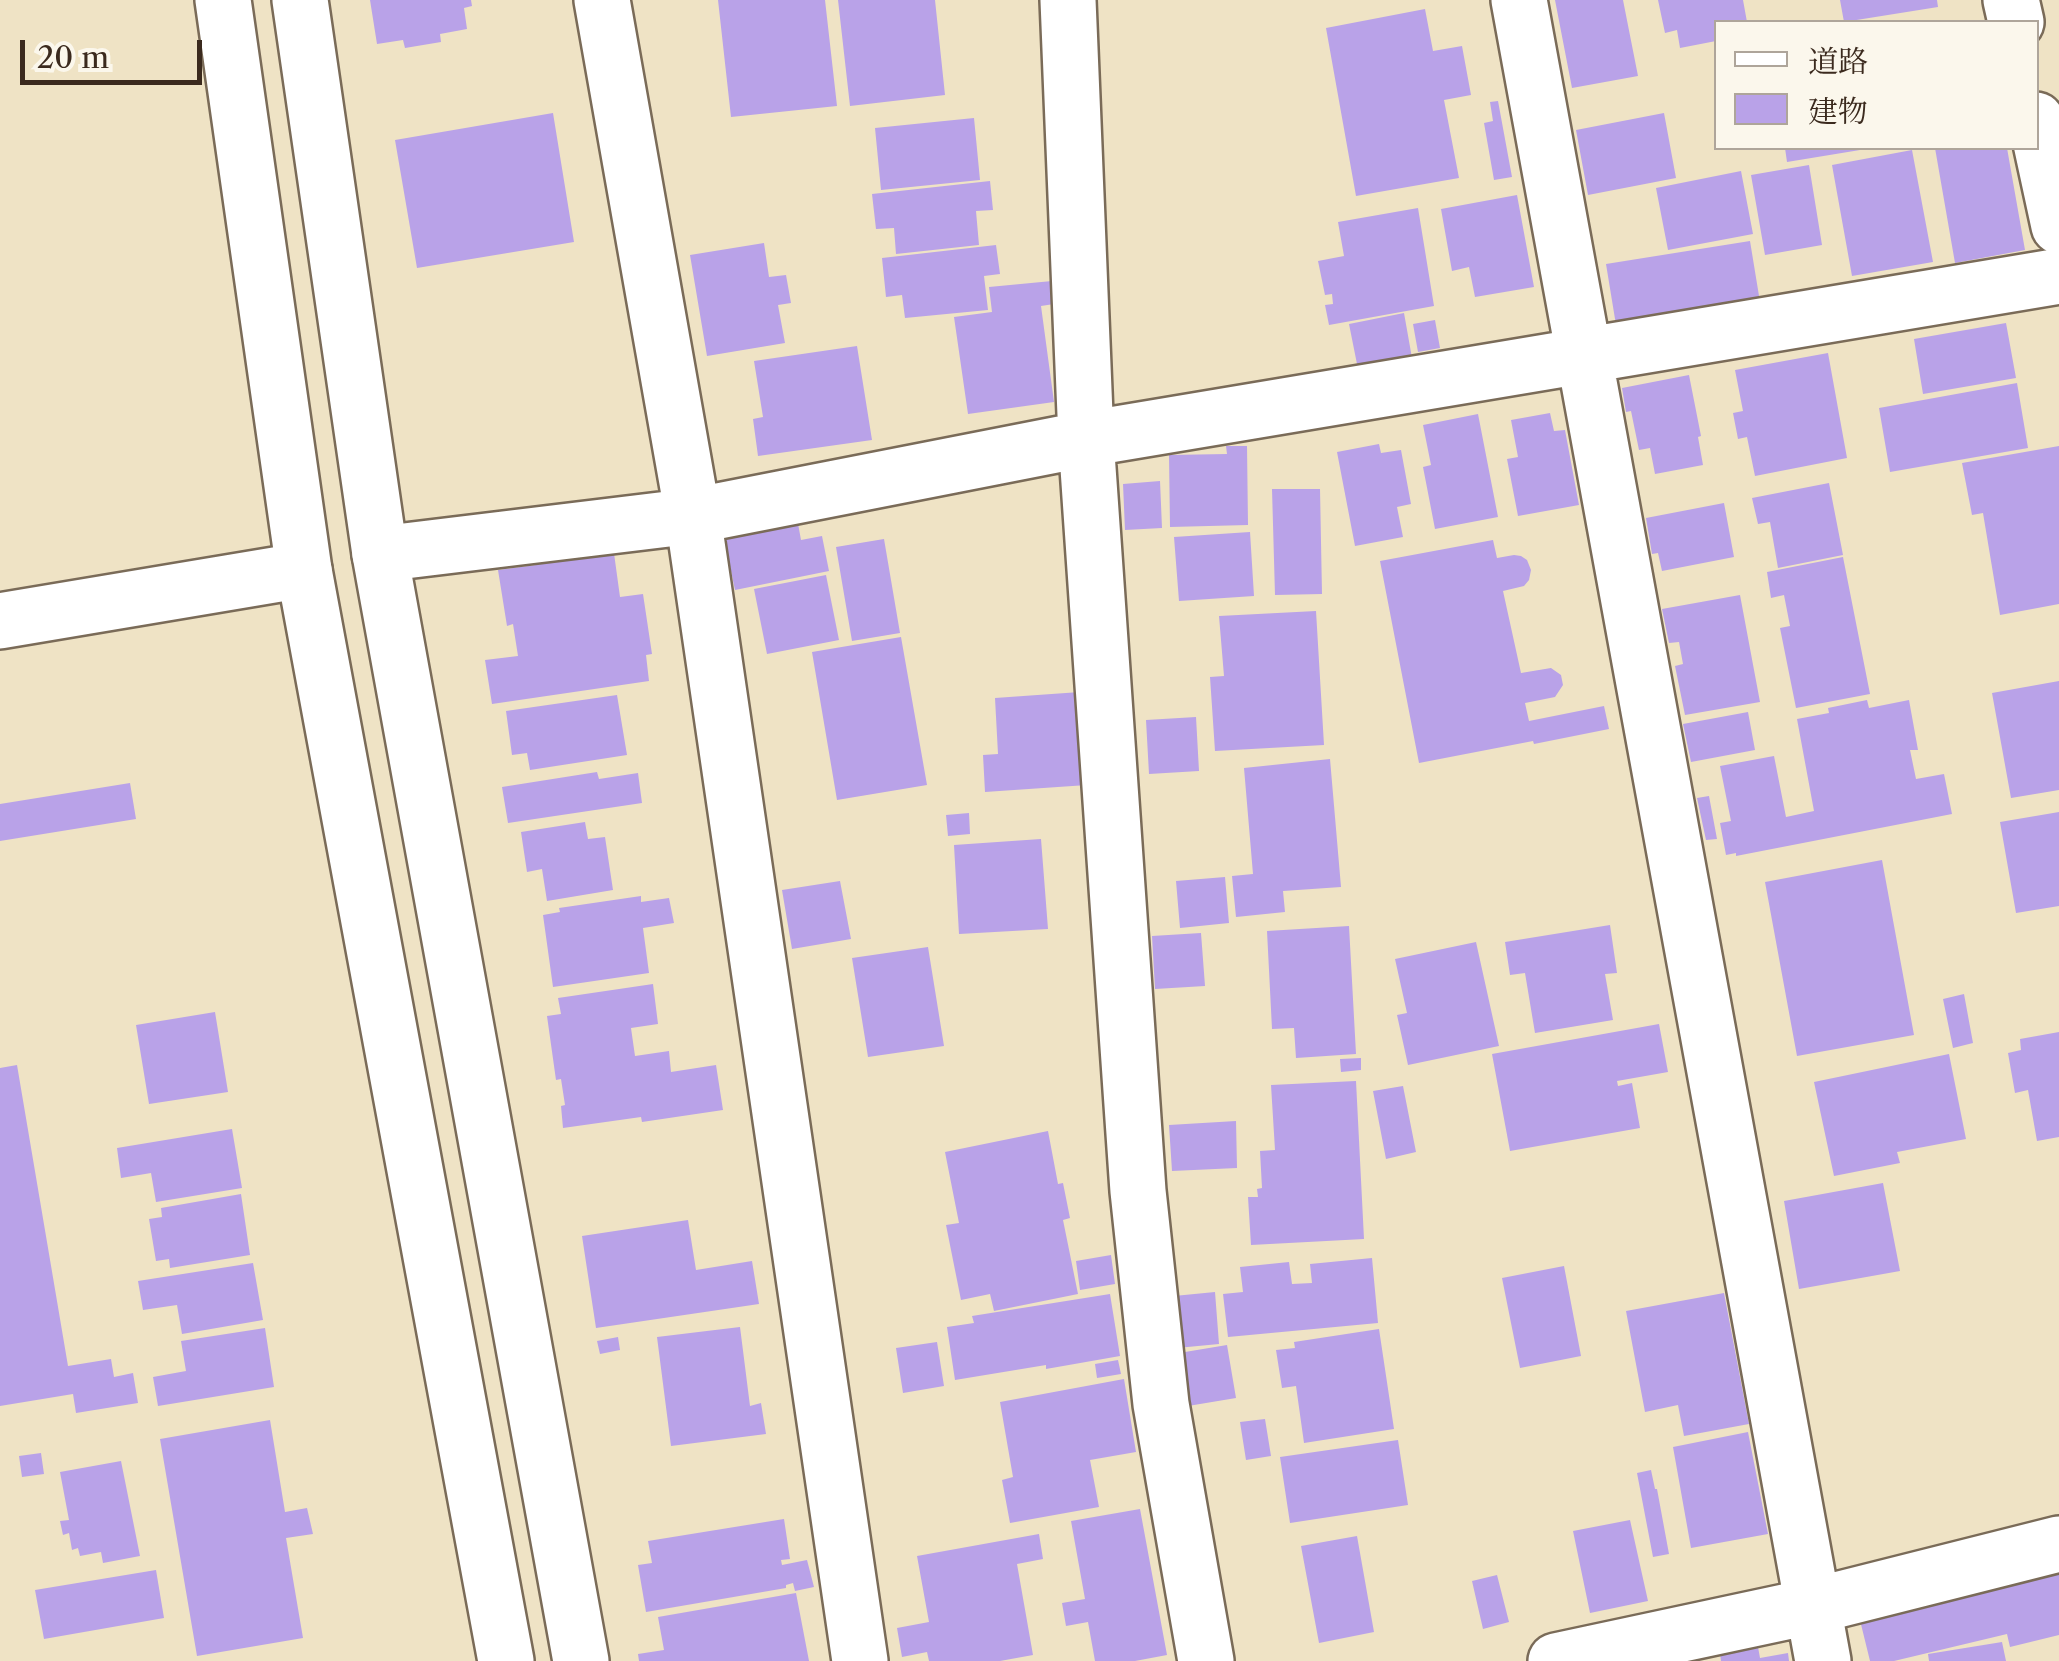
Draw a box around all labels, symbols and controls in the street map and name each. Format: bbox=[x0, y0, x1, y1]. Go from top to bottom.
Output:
scale bar bbox=[25, 20, 208, 82]
legend bbox=[1714, 20, 2039, 150]
text: 20 m bbox=[37, 39, 109, 76]
text: 道路 bbox=[1808, 43, 1868, 80]
text: 建物 bbox=[1808, 93, 1868, 130]

